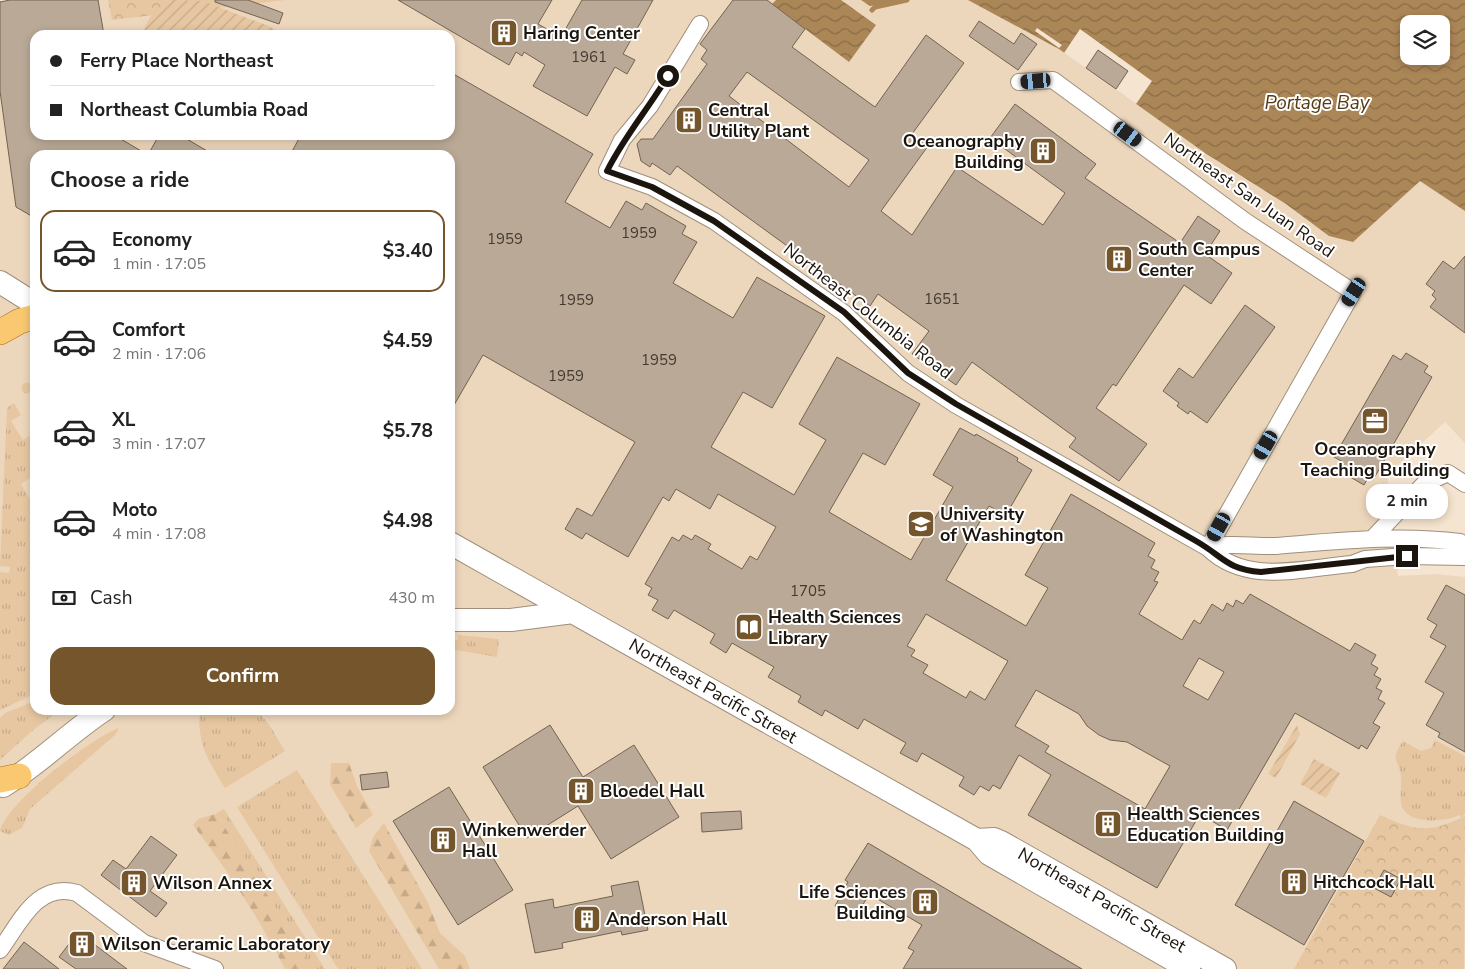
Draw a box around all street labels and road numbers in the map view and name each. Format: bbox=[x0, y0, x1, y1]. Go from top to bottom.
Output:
street label: Northeast San Juan Road bbox=[1159, 127, 1339, 263]
street label: Northeast Columbia Road bbox=[778, 237, 958, 385]
street label: Northeast Pacific Street bbox=[624, 633, 802, 749]
street label: Northeast Pacific Street bbox=[1013, 842, 1191, 958]

